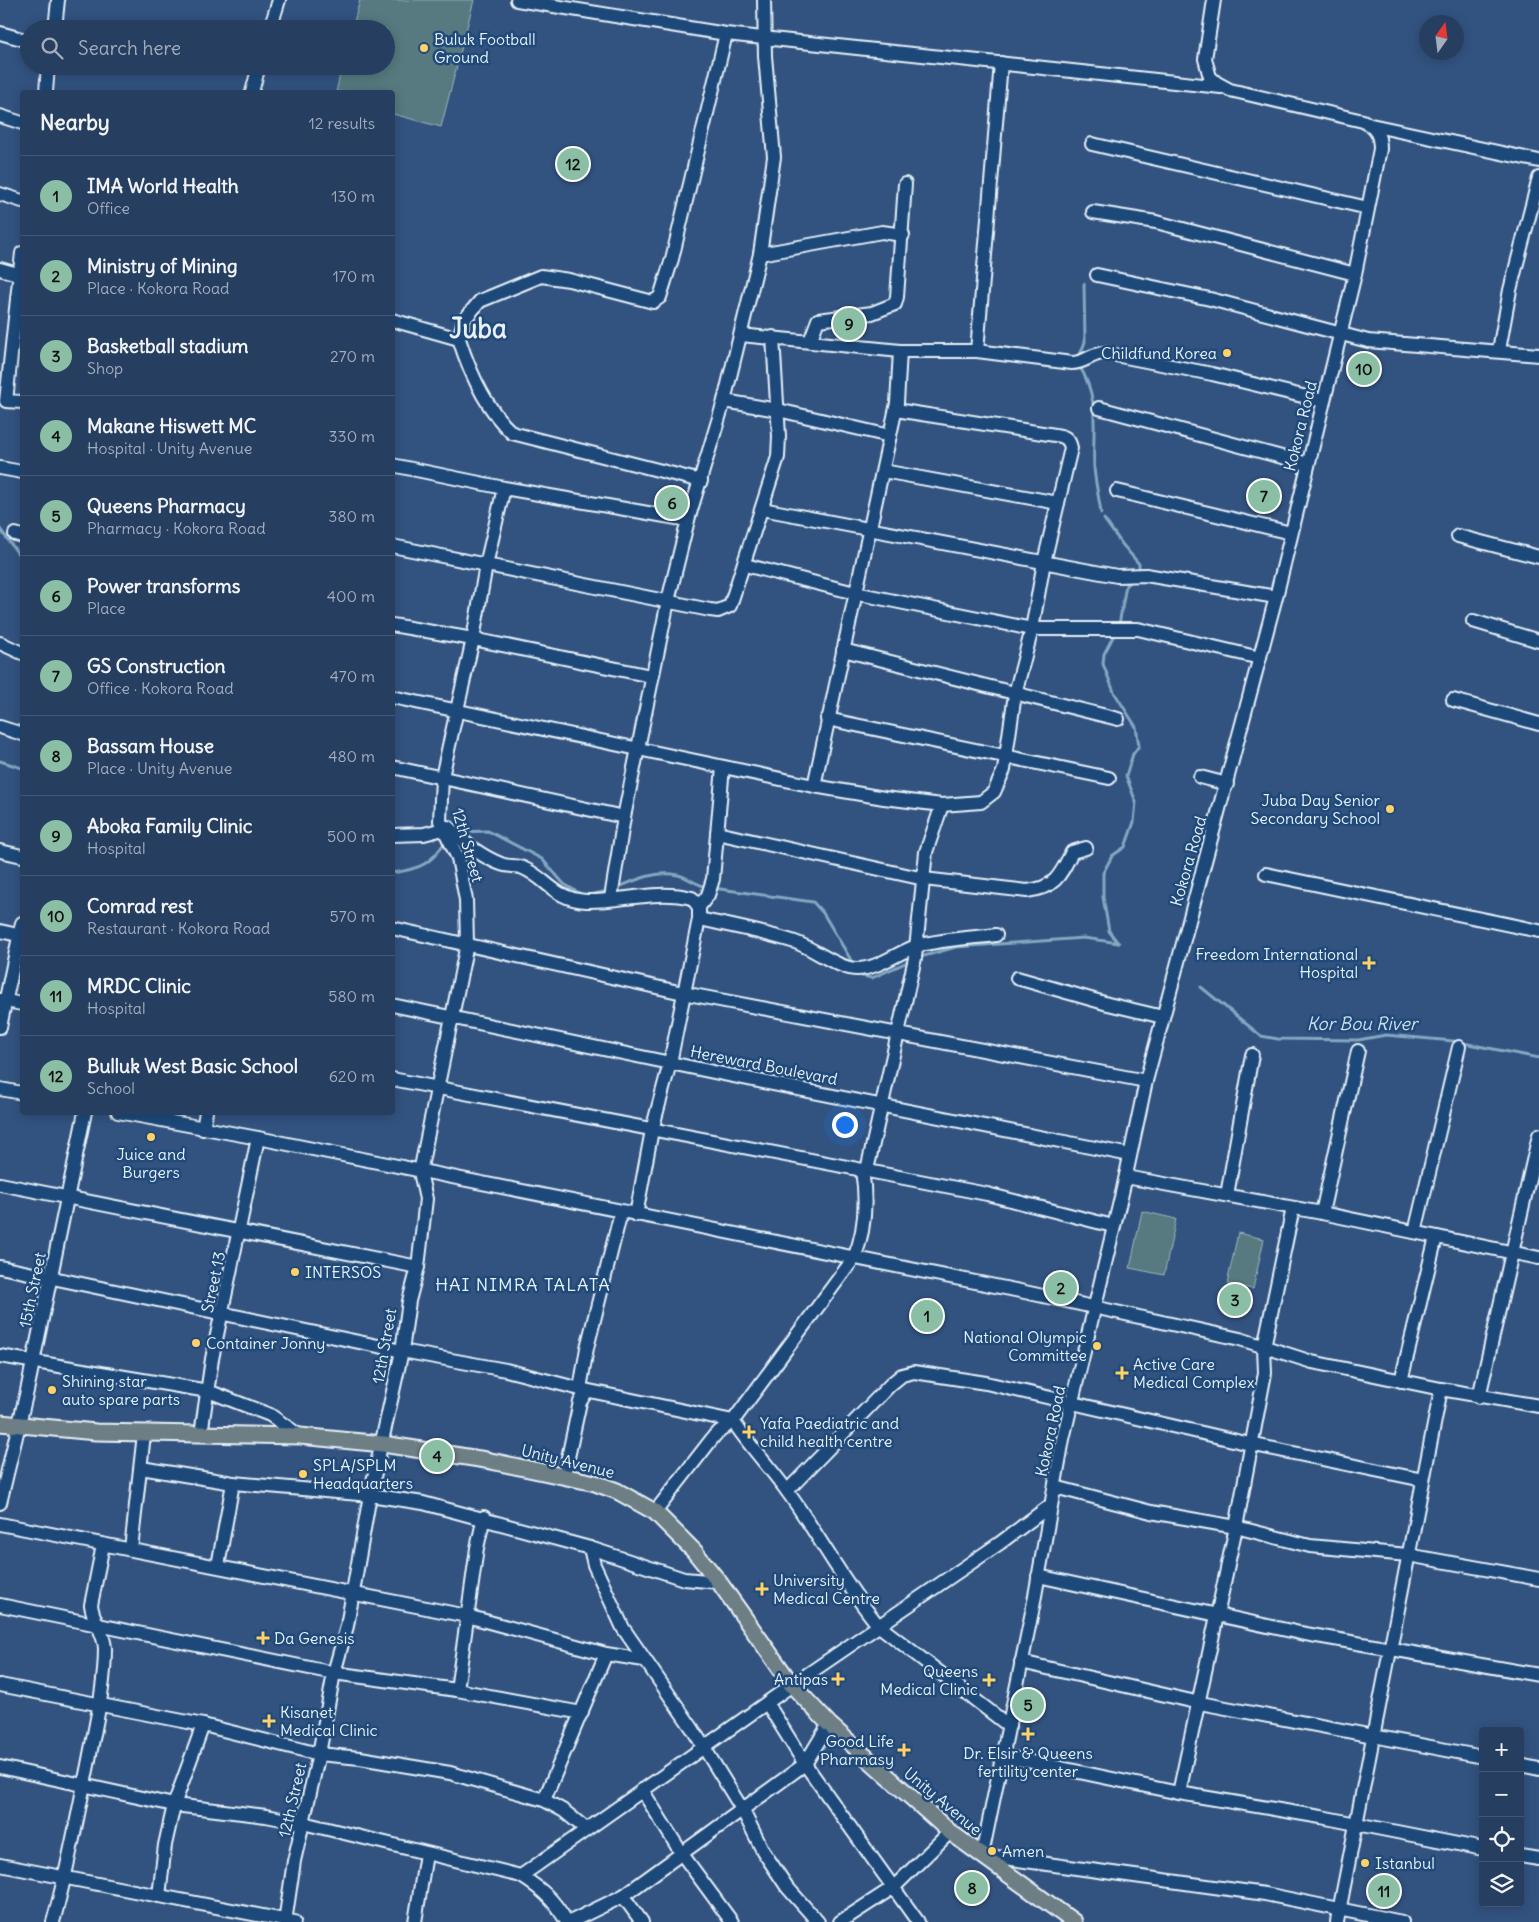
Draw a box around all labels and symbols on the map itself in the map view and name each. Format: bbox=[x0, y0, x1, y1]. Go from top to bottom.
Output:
north arrow bbox=[1419, 15, 1464, 60]
place label: Buluk Football Ground bbox=[434, 29, 535, 67]
marker: Buluk Football Ground bbox=[418, 42, 430, 54]
pin: 12 bbox=[557, 145, 589, 183]
pin: 9 bbox=[833, 305, 865, 343]
district label: Juba bbox=[449, 312, 507, 345]
place label: Childfund Korea bbox=[1101, 343, 1217, 363]
marker: Childfund Korea bbox=[1221, 347, 1233, 359]
pin: 10 bbox=[1348, 350, 1380, 388]
street label: Kokora Road bbox=[1279, 379, 1321, 473]
pin: 7 bbox=[1248, 477, 1280, 515]
pin: 6 bbox=[656, 484, 688, 522]
place label: Juba Day Senior Secondary School bbox=[1250, 790, 1380, 828]
marker: Juba Day Senior Secondary School bbox=[1384, 803, 1396, 815]
street label: 12th Street bbox=[448, 806, 488, 885]
street label: Kokora Road bbox=[1166, 814, 1210, 908]
place label: Freedom International Hospital bbox=[1195, 944, 1358, 982]
marker: Freedom International Hospital bbox=[1362, 956, 1376, 970]
water label: Kor Bou River bbox=[1307, 1012, 1420, 1035]
street label: Hereward Boulevard bbox=[689, 1041, 839, 1089]
your location bbox=[832, 1112, 858, 1138]
marker: Juice and Burgers bbox=[145, 1131, 157, 1143]
place label: Juice and Burgers bbox=[116, 1144, 186, 1182]
street label: 15th Street bbox=[14, 1250, 50, 1330]
street label: Street 13 bbox=[197, 1250, 229, 1314]
place label: INTERSOS bbox=[305, 1262, 381, 1282]
marker: INTERSOS bbox=[289, 1266, 301, 1278]
pin: 2 bbox=[1045, 1269, 1077, 1307]
district label: HAI NIMRA TALATA bbox=[435, 1273, 611, 1296]
pin: 3 bbox=[1219, 1281, 1251, 1319]
pin: 1 bbox=[911, 1297, 943, 1335]
street label: 12th Street bbox=[368, 1306, 401, 1385]
place label: National Olympic Committee bbox=[963, 1327, 1087, 1365]
place label: Container Jonny bbox=[206, 1333, 325, 1353]
marker: Container Jonny bbox=[190, 1337, 202, 1349]
marker: National Olympic Committee bbox=[1091, 1340, 1103, 1352]
place label: Active Care Medical Complex bbox=[1133, 1354, 1255, 1392]
marker: Active Care Medical Complex bbox=[1115, 1366, 1129, 1380]
place label: Shining star auto spare parts bbox=[62, 1371, 180, 1409]
marker: Shining star auto spare parts bbox=[46, 1384, 58, 1396]
street label: Kokora Road bbox=[1031, 1384, 1069, 1478]
place label: Yafa Paediatric and child health centre bbox=[760, 1413, 899, 1451]
marker: Yafa Paediatric and child health centre bbox=[742, 1425, 756, 1439]
pin: 4 bbox=[421, 1437, 453, 1475]
street label: Unity Avenue bbox=[519, 1440, 617, 1482]
place label: SPLA/SPLM Headquarters bbox=[313, 1455, 413, 1493]
marker: SPLA/SPLM Headquarters bbox=[297, 1468, 309, 1480]
place label: University Medical Centre bbox=[773, 1570, 880, 1608]
marker: University Medical Centre bbox=[755, 1582, 769, 1596]
place label: Da Genesis bbox=[274, 1628, 355, 1648]
marker: Da Genesis bbox=[256, 1631, 270, 1645]
place label: Queens Medical Clinic bbox=[880, 1661, 978, 1699]
place label: Antipas bbox=[774, 1669, 828, 1689]
marker: Antipas bbox=[832, 1673, 844, 1685]
marker: Queens Medical Clinic bbox=[982, 1673, 996, 1687]
pin: 5 bbox=[1012, 1686, 1044, 1724]
place label: Kisanet Medical Clinic bbox=[280, 1702, 378, 1740]
marker: Kisanet Medical Clinic bbox=[262, 1714, 276, 1728]
marker: Dr. Elsir & Queens fertility center bbox=[1021, 1727, 1035, 1741]
place label: Good Life Pharmasy bbox=[820, 1731, 894, 1769]
place label: Dr. Elsir & Queens fertility center bbox=[963, 1743, 1093, 1781]
marker: Good Life Pharmasy bbox=[898, 1744, 910, 1756]
street label: 12th Street bbox=[274, 1760, 310, 1839]
street label: Unity Avenue bbox=[900, 1763, 986, 1839]
place label: Amen bbox=[1002, 1841, 1044, 1861]
marker: Amen bbox=[986, 1845, 998, 1857]
place label: Istanbul bbox=[1375, 1853, 1435, 1873]
marker: Istanbul bbox=[1359, 1857, 1371, 1869]
pin: 8 bbox=[956, 1869, 988, 1907]
pin: 11 bbox=[1368, 1872, 1400, 1910]

